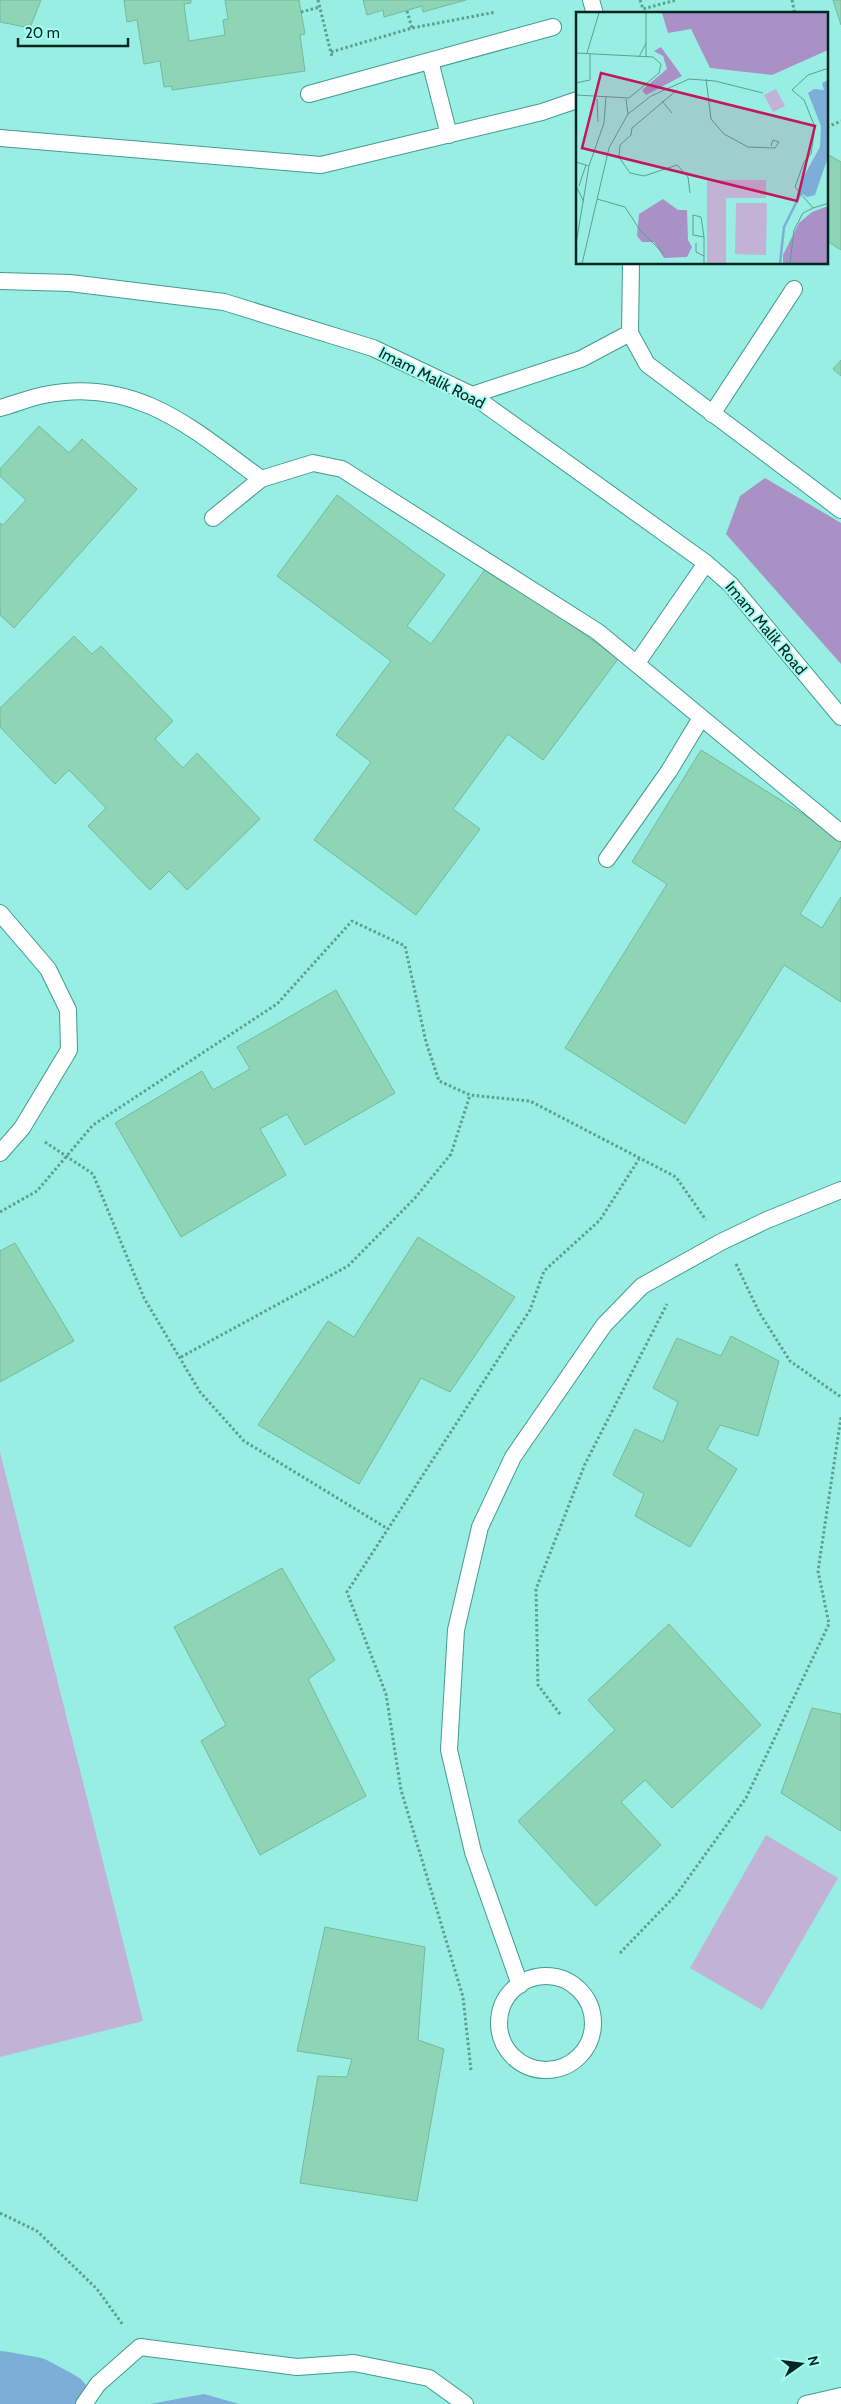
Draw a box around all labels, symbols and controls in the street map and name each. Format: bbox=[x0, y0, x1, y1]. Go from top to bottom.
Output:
inset map bbox=[576, 12, 828, 265]
scale bar bbox=[18, 15, 128, 47]
text: 20 m bbox=[25, 24, 60, 42]
street label: Imam Malik Road bbox=[376, 343, 488, 413]
street label: Imam Malik Road bbox=[721, 577, 811, 679]
north arrow bbox=[776, 2339, 826, 2389]
text: N bbox=[804, 2354, 824, 2368]

